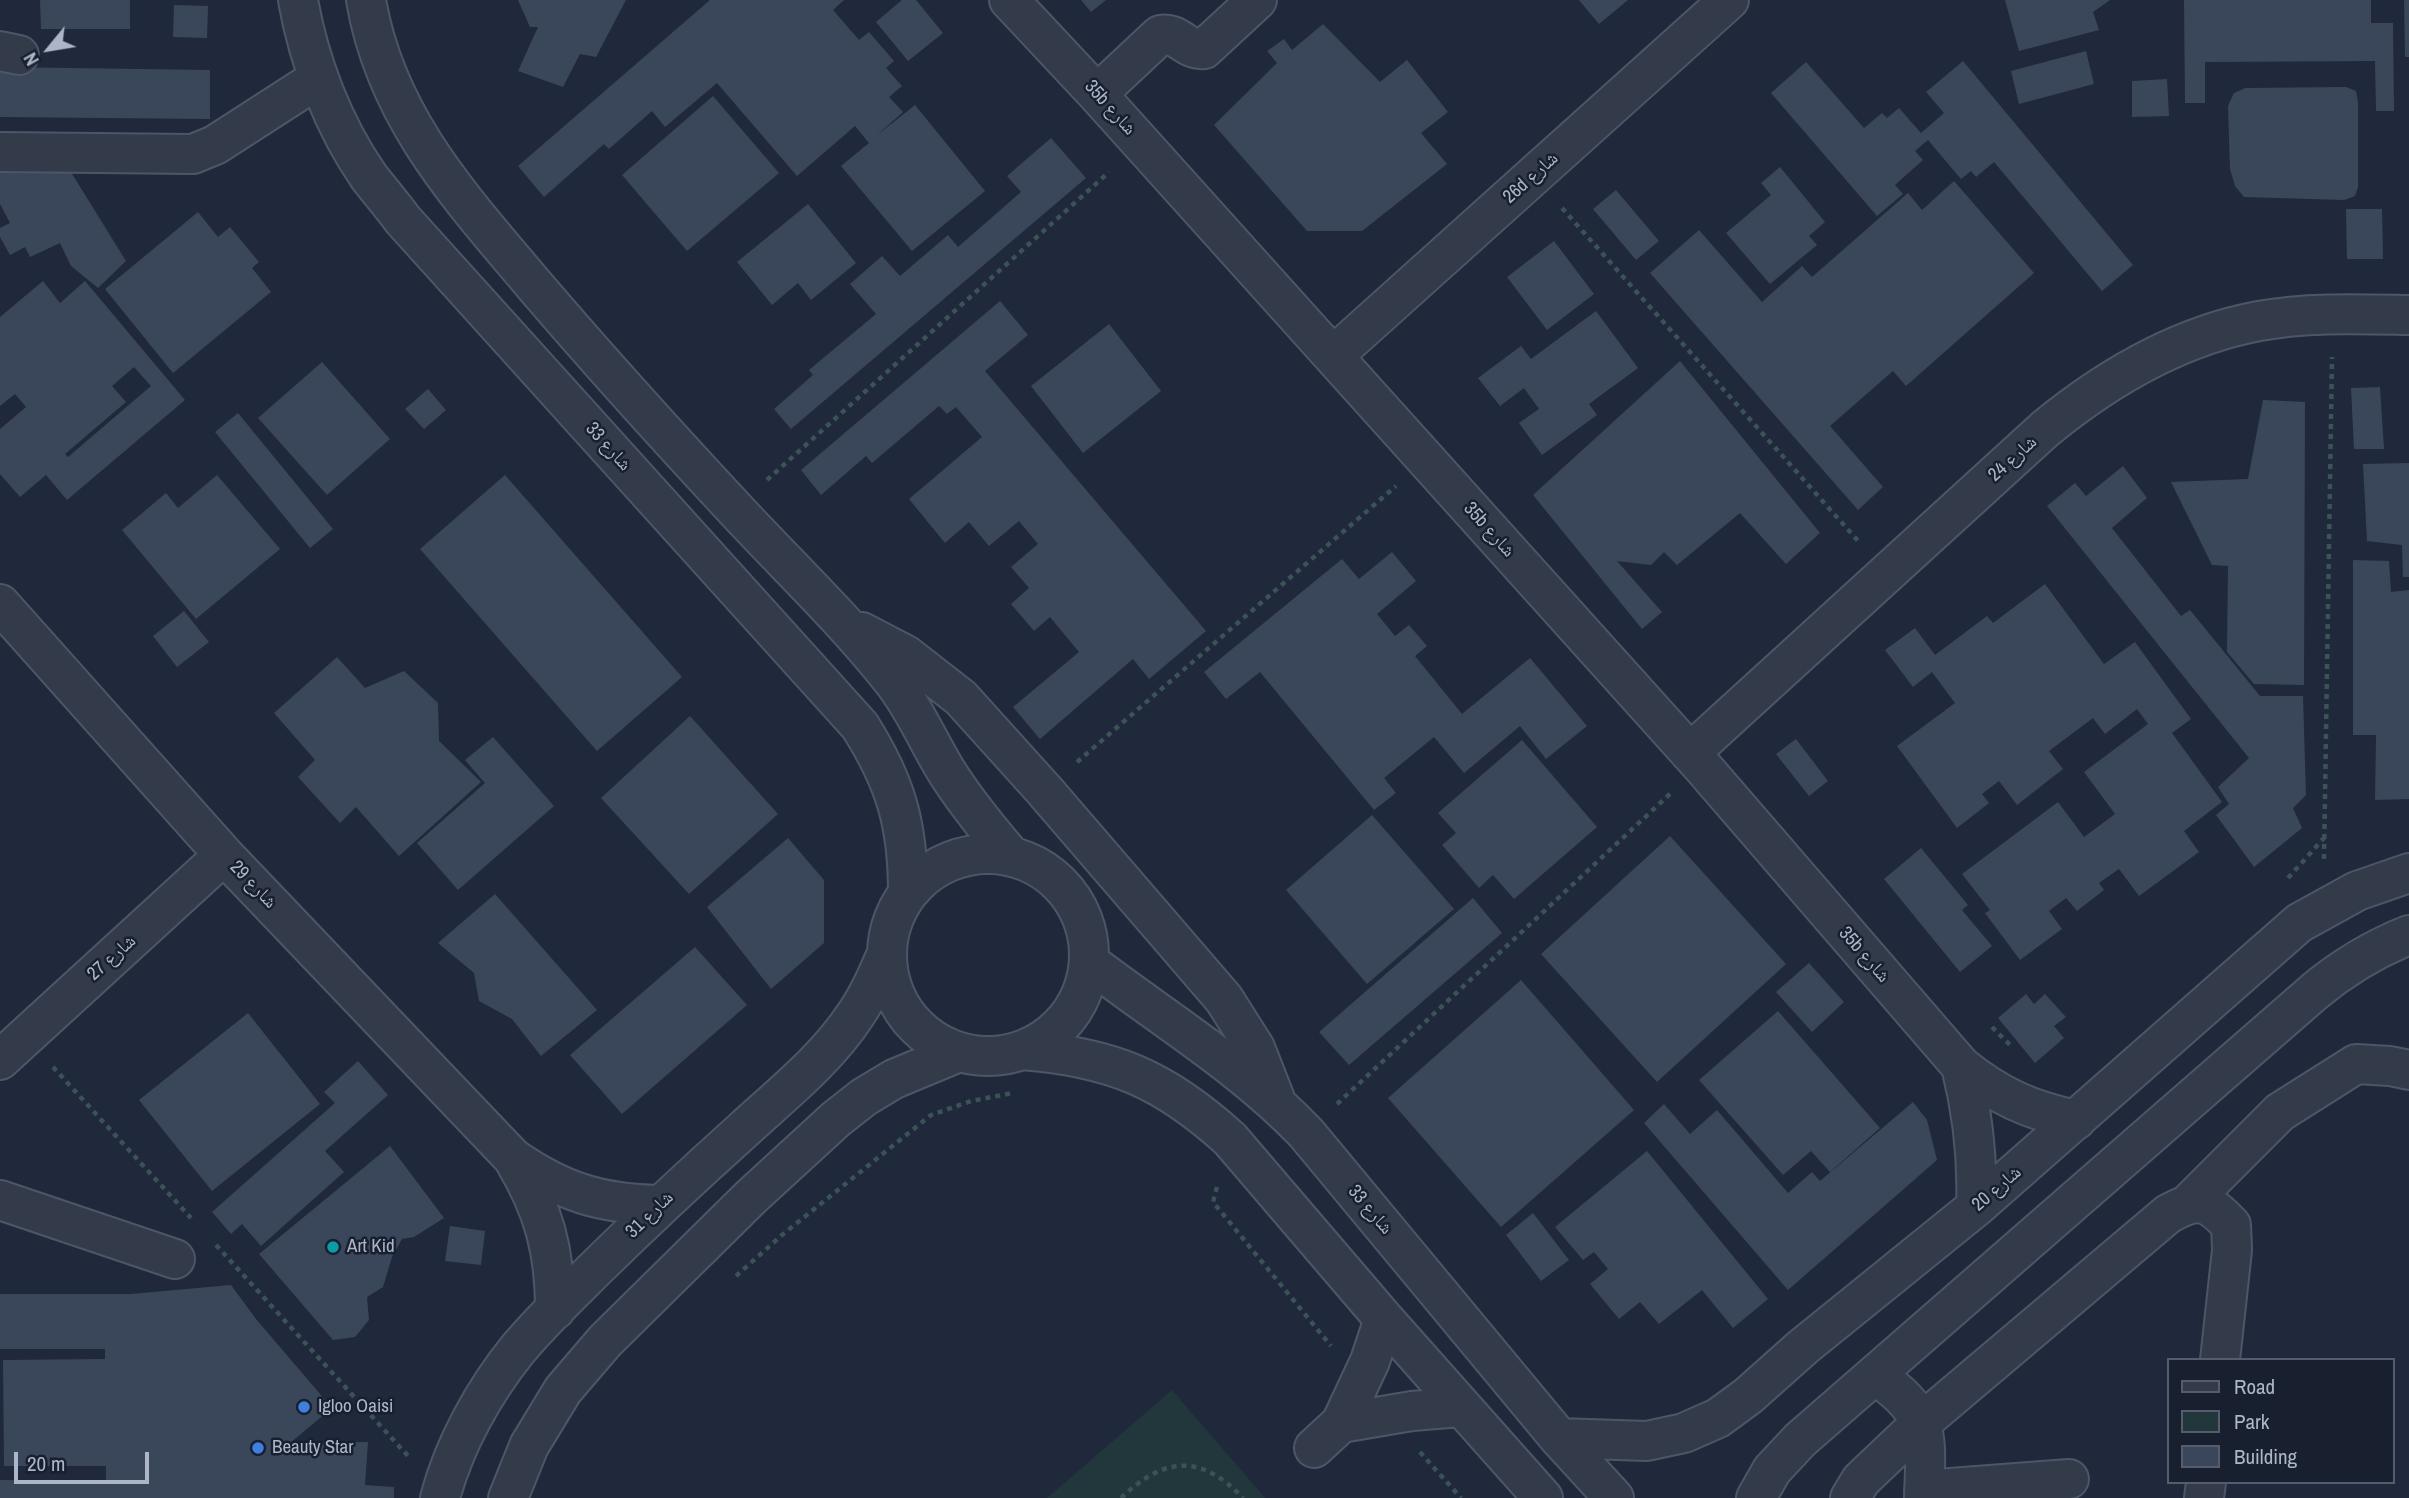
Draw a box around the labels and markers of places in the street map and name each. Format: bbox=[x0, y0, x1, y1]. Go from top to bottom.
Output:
place label: Art Kid bbox=[347, 1236, 395, 1258]
marker: Art Kid bbox=[325, 1239, 341, 1255]
place label: Igloo Oaisi bbox=[318, 1396, 393, 1418]
marker: Igloo Oaisi bbox=[296, 1399, 312, 1415]
place label: Beauty Star bbox=[272, 1437, 353, 1459]
marker: Beauty Star bbox=[250, 1440, 266, 1456]

